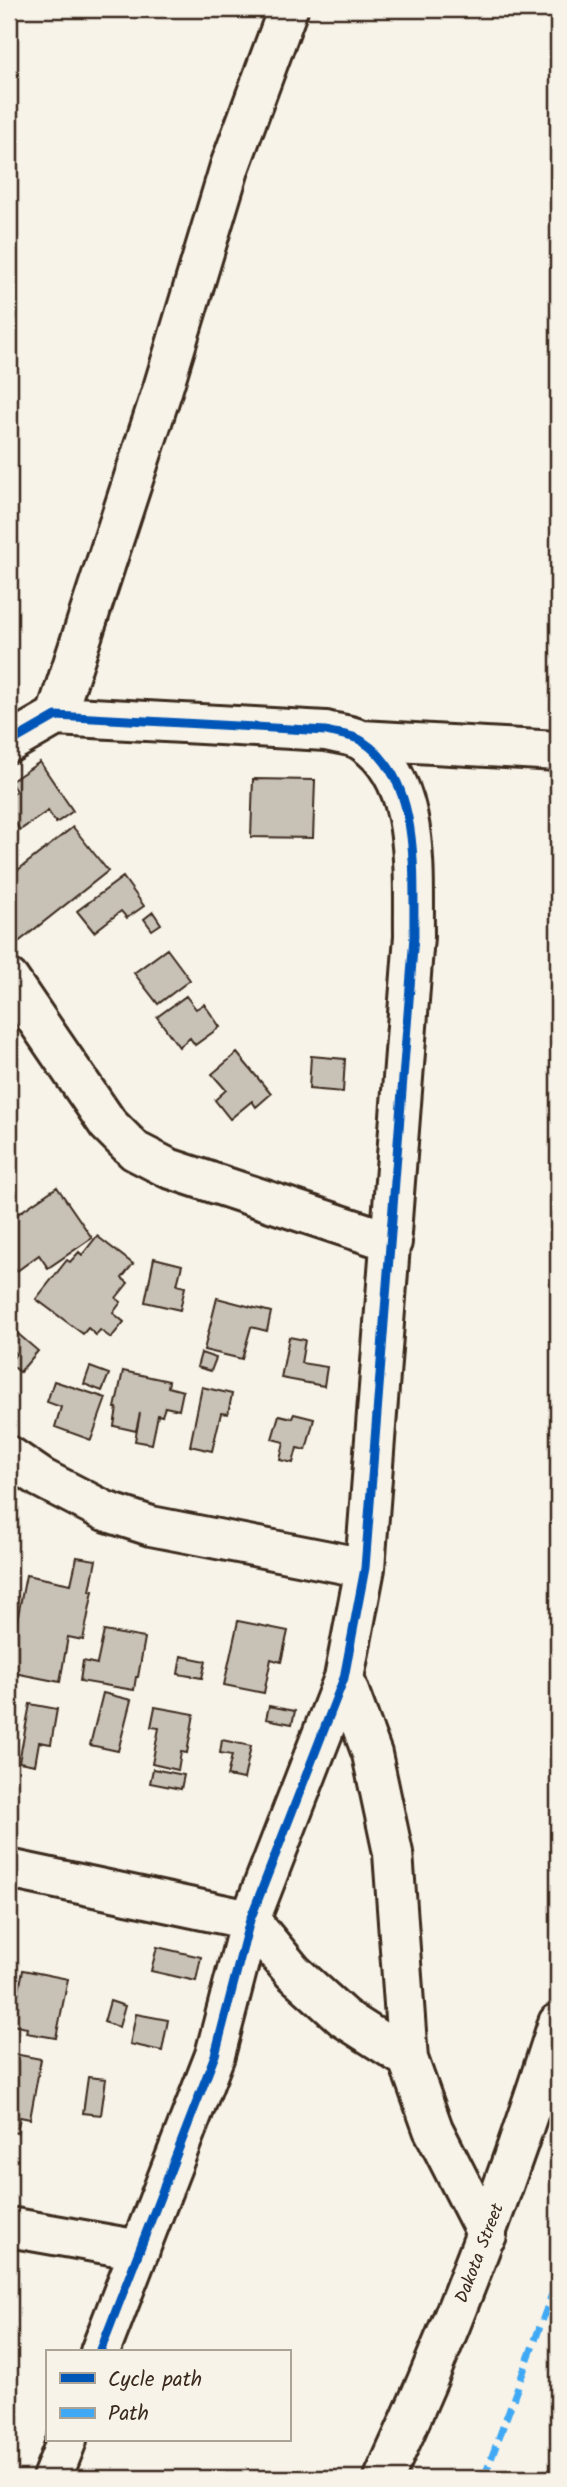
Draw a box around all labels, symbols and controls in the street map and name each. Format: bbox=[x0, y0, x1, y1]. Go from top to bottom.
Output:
street label: Dakota Street bbox=[448, 2198, 513, 2308]
legend bbox=[46, 2350, 290, 2442]
text: Cycle path bbox=[108, 2364, 202, 2397]
text: Path bbox=[108, 2398, 149, 2431]

